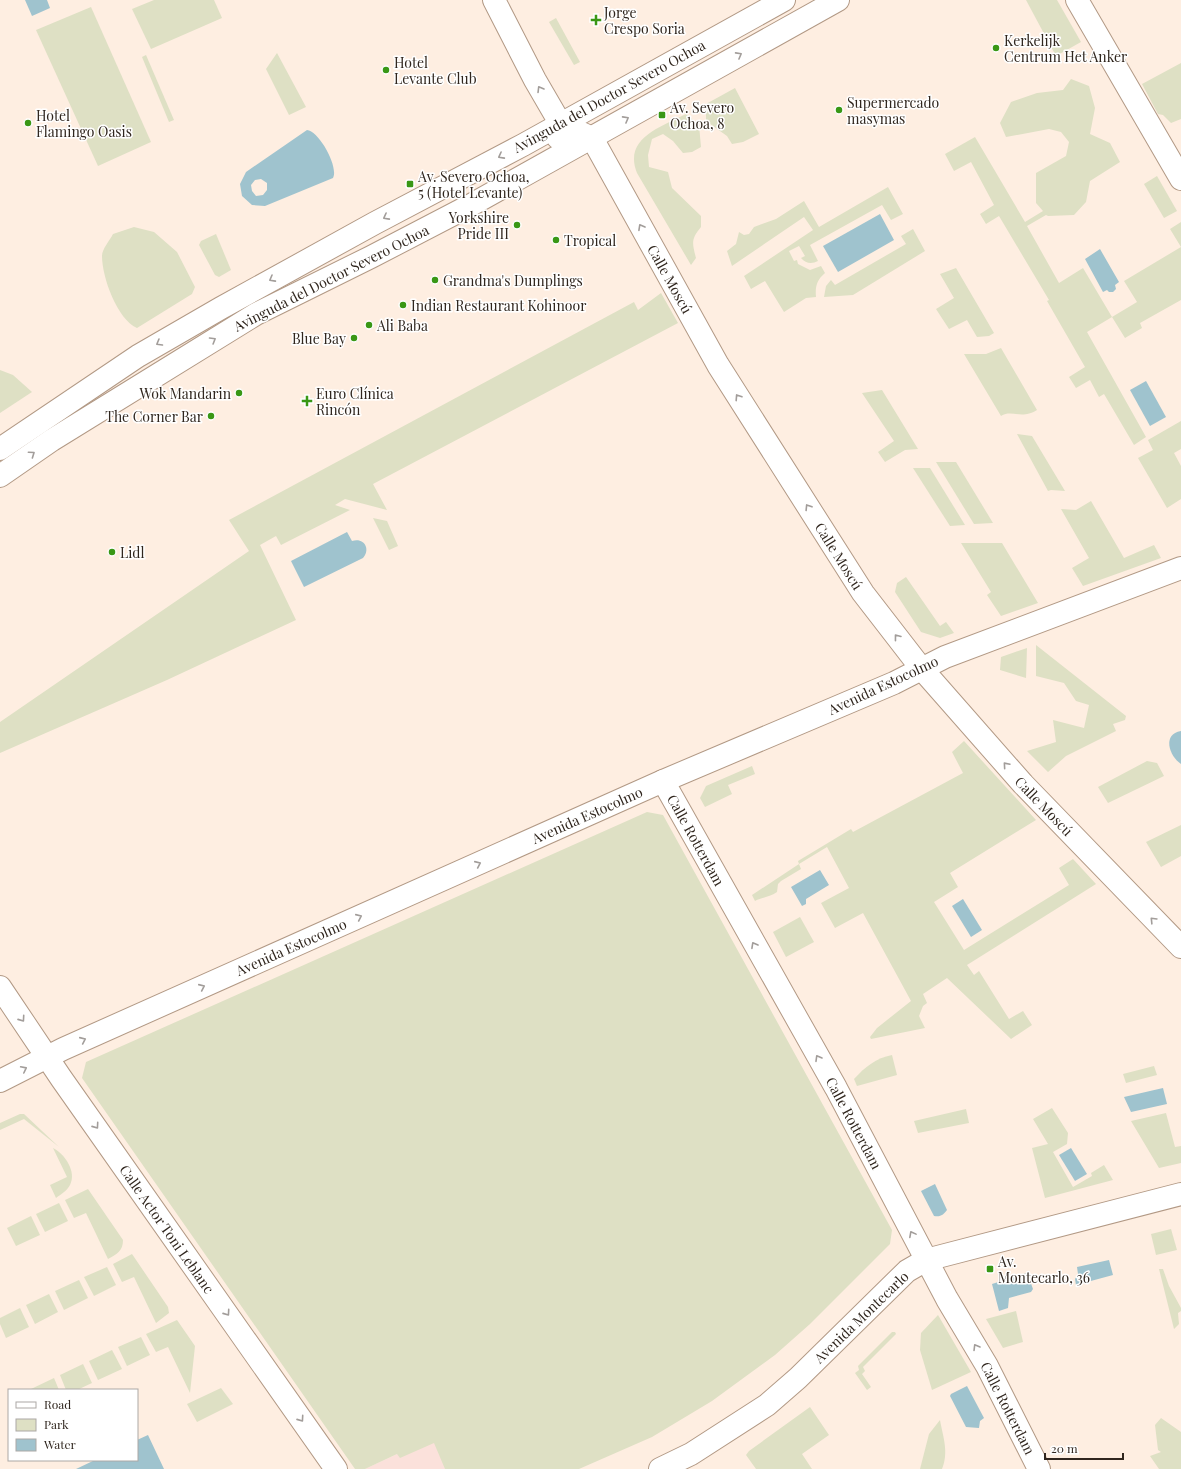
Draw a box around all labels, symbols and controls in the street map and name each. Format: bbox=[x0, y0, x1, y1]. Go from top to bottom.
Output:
place label: Jorge Crespo Soria bbox=[603, 3, 685, 38]
marker: Jorge Crespo Soria bbox=[591, 15, 601, 25]
place label: Kerkelijk Centrum Het Anker bbox=[1004, 31, 1128, 66]
street label: Avinguda del Doctor Severo Ochoa bbox=[509, 35, 708, 157]
marker: Kerkelijk Centrum Het Anker bbox=[991, 43, 1001, 53]
place label: Hotel Levante Club bbox=[394, 53, 477, 88]
one-way arrow bbox=[735, 53, 742, 60]
marker: Hotel Levante Club bbox=[381, 65, 391, 75]
one-way arrow bbox=[537, 86, 545, 93]
place label: Supermercado masymas bbox=[847, 93, 940, 128]
place label: Av. Severo Ochoa, 8 bbox=[669, 98, 734, 133]
marker: Supermercado masymas bbox=[834, 105, 844, 115]
place label: Hotel Flamingo Oasis bbox=[36, 106, 132, 141]
marker: Av. Severo Ochoa, 8 bbox=[657, 110, 667, 120]
one-way arrow bbox=[622, 116, 629, 124]
marker: Hotel Flamingo Oasis bbox=[23, 118, 33, 128]
one-way arrow bbox=[498, 151, 506, 159]
place label: Av. Severo Ochoa, 5 (Hotel Levante) bbox=[417, 167, 529, 202]
marker: Av. Severo Ochoa, 5 (Hotel Levante) bbox=[405, 179, 415, 189]
place label: Yorkshire Pride III bbox=[448, 208, 509, 243]
one-way arrow bbox=[383, 212, 391, 220]
street label: Avinguda del Doctor Severo Ochoa bbox=[229, 220, 432, 336]
marker: Yorkshire Pride III bbox=[512, 220, 522, 230]
one-way arrow bbox=[639, 224, 646, 231]
place label: Tropical bbox=[564, 231, 616, 250]
marker: Tropical bbox=[551, 235, 561, 245]
street label: Calle Moscú bbox=[643, 241, 697, 317]
place label: Grandma's Dumplings bbox=[443, 271, 583, 290]
one-way arrow bbox=[269, 275, 277, 282]
marker: Grandma's Dumplings bbox=[430, 275, 440, 285]
place label: Indian Restaurant Kohinoor bbox=[411, 296, 587, 315]
marker: Indian Restaurant Kohinoor bbox=[398, 300, 408, 310]
place label: Ali Baba bbox=[376, 316, 428, 335]
marker: Ali Baba bbox=[364, 320, 374, 330]
place label: Blue Bay bbox=[292, 329, 346, 348]
marker: Blue Bay bbox=[349, 333, 359, 343]
one-way arrow bbox=[209, 338, 216, 345]
one-way arrow bbox=[156, 339, 163, 346]
place label: Wok Mandarin bbox=[138, 384, 232, 403]
place label: Euro Clínica Rincón bbox=[316, 384, 394, 419]
marker: Wok Mandarin bbox=[234, 388, 244, 398]
one-way arrow bbox=[735, 394, 743, 401]
marker: Euro Clínica Rincón bbox=[301, 395, 313, 407]
place label: The Corner Bar bbox=[105, 407, 204, 426]
marker: The Corner Bar bbox=[206, 411, 216, 421]
one-way arrow bbox=[28, 451, 35, 459]
one-way arrow bbox=[806, 504, 813, 511]
street label: Calle Moscú bbox=[811, 519, 867, 593]
place label: Lidl bbox=[120, 543, 144, 562]
marker: Lidl bbox=[107, 547, 117, 557]
one-way arrow bbox=[895, 635, 902, 642]
street label: Avenida Estocolmo bbox=[824, 651, 941, 719]
one-way arrow bbox=[1003, 762, 1010, 770]
street label: Calle Moscú bbox=[1011, 772, 1077, 840]
street label: Avenida Estocolmo bbox=[528, 782, 646, 848]
street label: Calle Rotterdam bbox=[663, 791, 729, 890]
one-way arrow bbox=[474, 861, 481, 869]
street label: Avenida Estocolmo bbox=[232, 914, 350, 980]
one-way arrow bbox=[355, 914, 363, 922]
one-way arrow bbox=[1150, 917, 1158, 925]
one-way arrow bbox=[751, 941, 758, 949]
one-way arrow bbox=[198, 984, 205, 992]
one-way arrow bbox=[17, 1015, 24, 1022]
one-way arrow bbox=[79, 1037, 87, 1045]
one-way arrow bbox=[815, 1055, 822, 1062]
one-way arrow bbox=[20, 1066, 27, 1074]
street label: Calle Rotterdam bbox=[822, 1074, 887, 1173]
one-way arrow bbox=[91, 1122, 98, 1129]
street label: Calle Actor Toni Leblanc bbox=[115, 1161, 219, 1297]
one-way arrow bbox=[910, 1231, 917, 1238]
place label: Av. Montecarlo, 36 bbox=[997, 1252, 1090, 1287]
marker: Av. Montecarlo, 36 bbox=[985, 1264, 995, 1274]
street label: Avenida Montecarlo bbox=[809, 1267, 913, 1368]
one-way arrow bbox=[222, 1309, 230, 1316]
one-way arrow bbox=[973, 1344, 981, 1351]
street label: Calle Rotterdam bbox=[976, 1358, 1040, 1458]
legend bbox=[8, 1389, 138, 1461]
text: Road bbox=[44, 1396, 71, 1412]
one-way arrow bbox=[296, 1415, 303, 1422]
text: Park bbox=[44, 1416, 69, 1432]
scale bar bbox=[1045, 1435, 1123, 1461]
text: Water bbox=[43, 1436, 77, 1452]
text: 20 m bbox=[1051, 1440, 1078, 1456]

